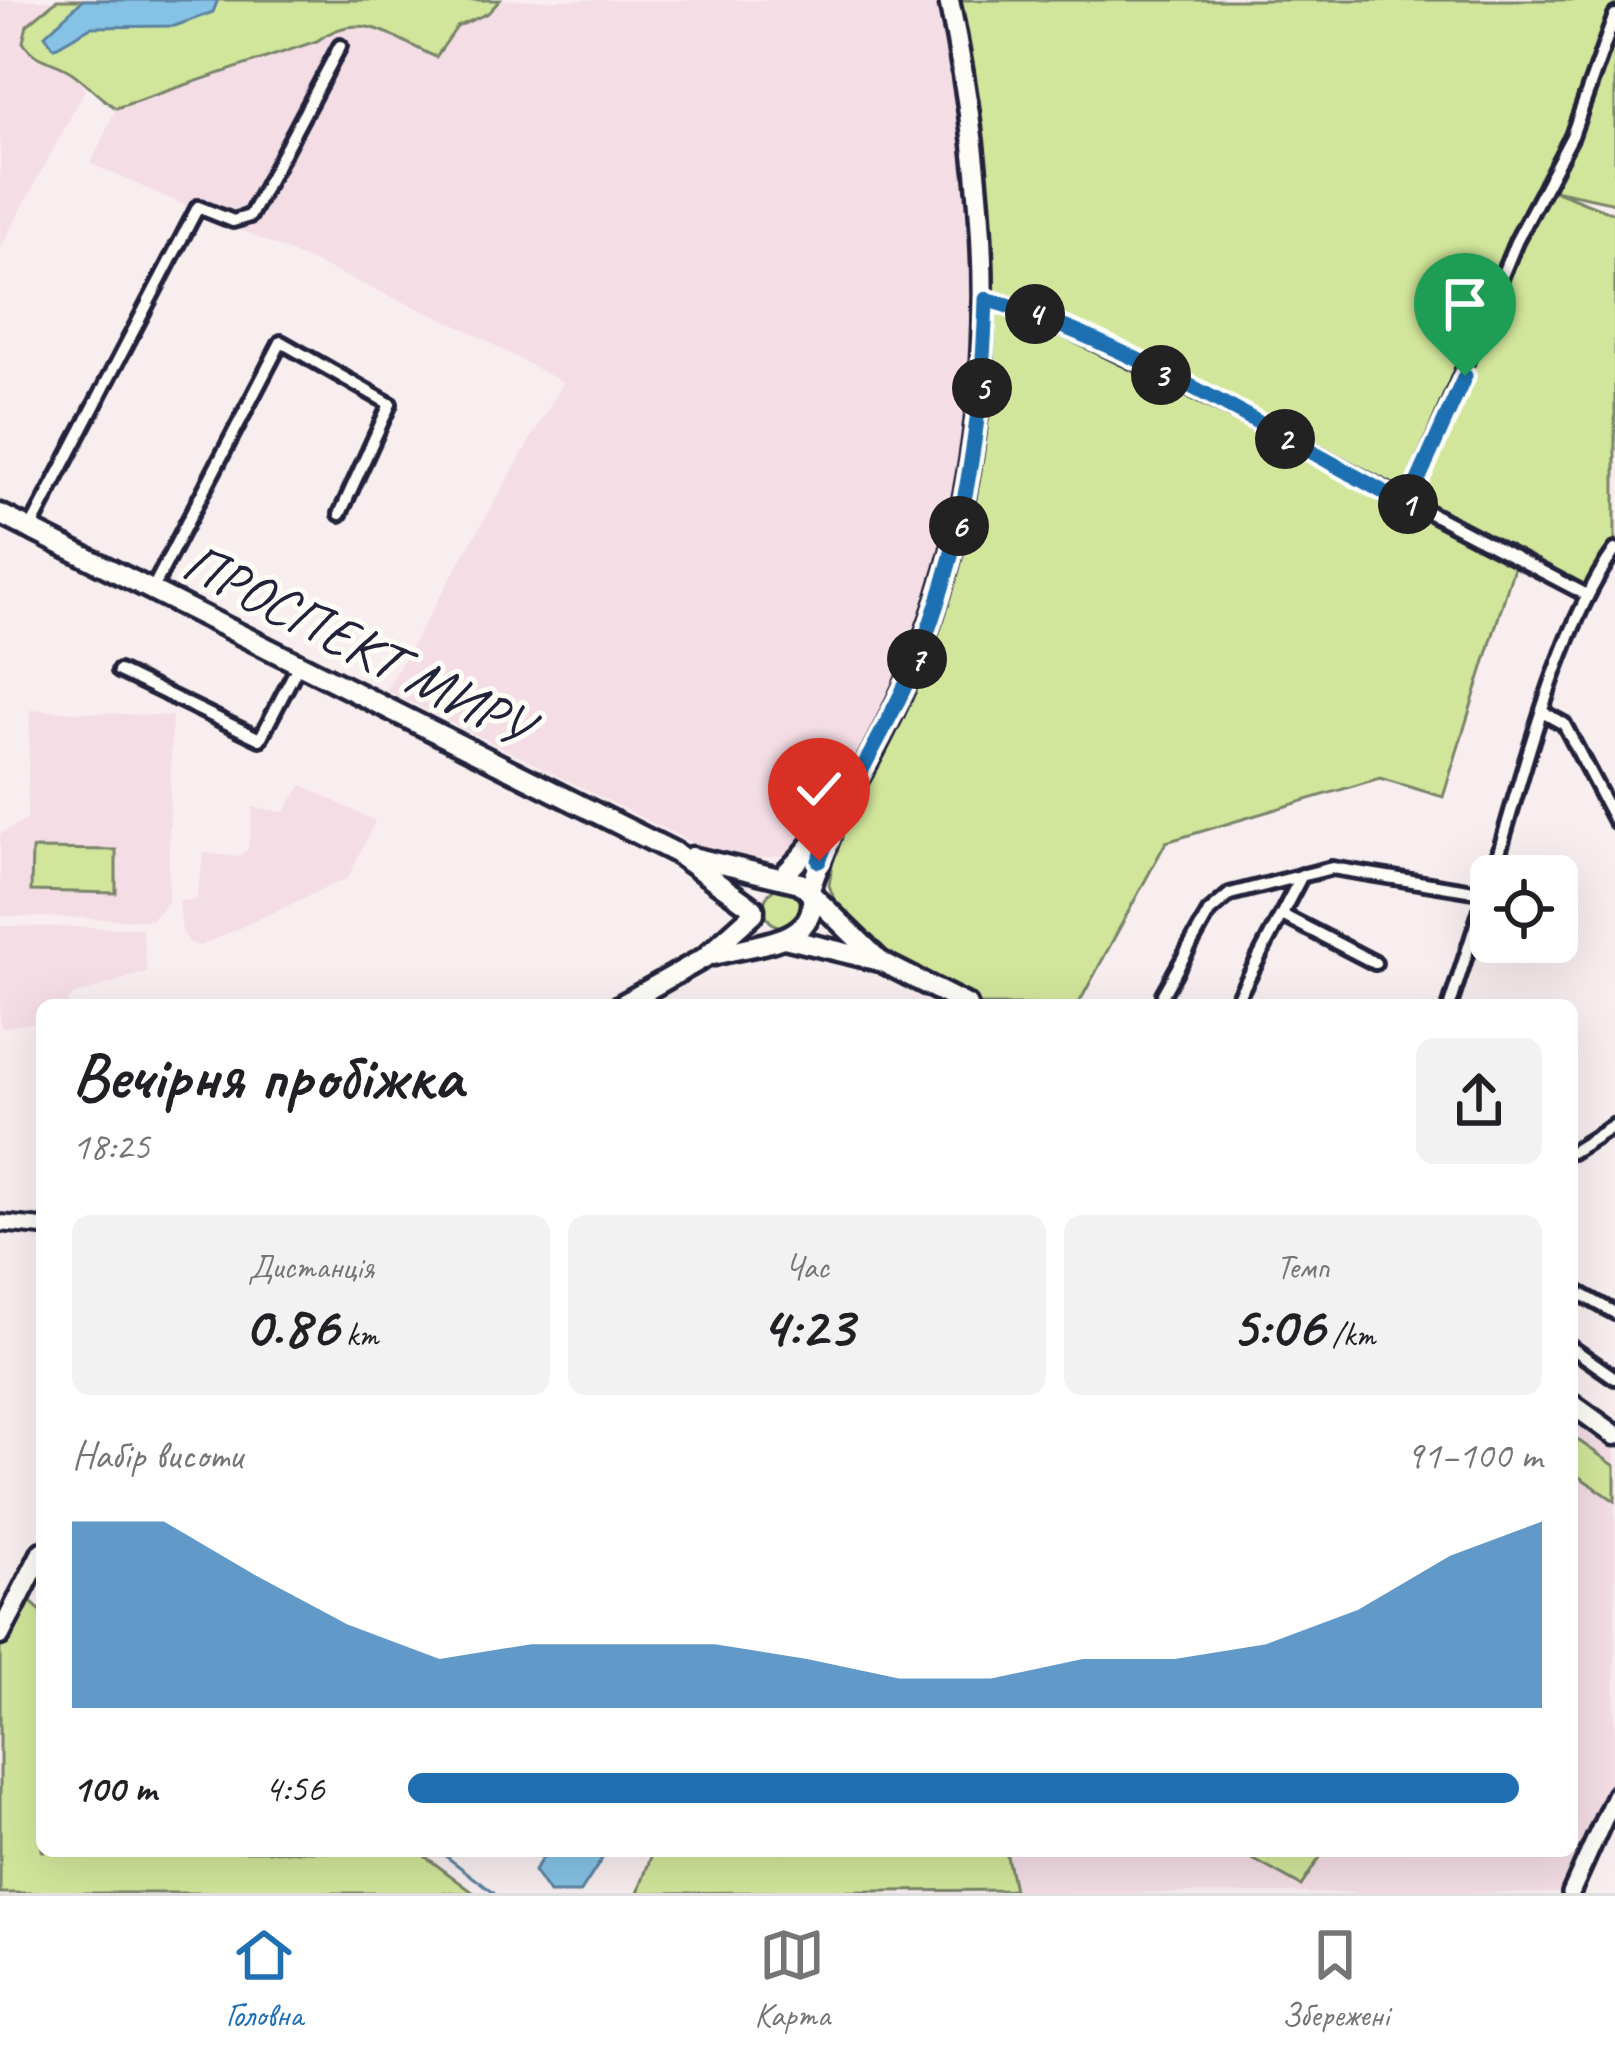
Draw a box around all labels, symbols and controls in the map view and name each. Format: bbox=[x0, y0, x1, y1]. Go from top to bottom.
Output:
pin bbox=[1414, 253, 1516, 376]
icon: arrive bbox=[1432, 271, 1498, 337]
pin: 4 bbox=[1005, 284, 1065, 344]
text: 4 bbox=[1028, 293, 1042, 335]
pin: 3 bbox=[1131, 345, 1191, 405]
text: 3 bbox=[1154, 354, 1168, 396]
pin: 5 bbox=[952, 358, 1012, 418]
text: 5 bbox=[975, 367, 989, 409]
pin: 2 bbox=[1255, 409, 1315, 469]
text: 2 bbox=[1278, 418, 1292, 460]
pin: 1 bbox=[1378, 474, 1438, 534]
text: 1 bbox=[1401, 483, 1415, 525]
pin: 6 bbox=[929, 496, 989, 556]
text: 6 bbox=[951, 505, 967, 547]
street label: ПРОСПЕКТ МИРУ bbox=[172, 525, 551, 766]
pin: 7 bbox=[887, 629, 947, 689]
text: 7 bbox=[910, 638, 924, 680]
pin bbox=[768, 738, 870, 861]
icon: check bbox=[786, 756, 852, 822]
map controls bbox=[1470, 855, 1578, 963]
button: locate bbox=[1470, 855, 1578, 963]
text: Вечірня пробіжка bbox=[72, 1035, 463, 1118]
button: share bbox=[1416, 1038, 1542, 1164]
text: 18:25 bbox=[72, 1122, 150, 1171]
text: Дистанція bbox=[248, 1246, 374, 1288]
text: Час bbox=[785, 1246, 829, 1288]
text: Темп bbox=[1276, 1246, 1330, 1288]
text: 0.86 bbox=[244, 1288, 338, 1364]
text: 4:23 bbox=[761, 1288, 853, 1364]
text: 5:06 bbox=[1231, 1288, 1324, 1364]
text: km bbox=[338, 1314, 378, 1356]
text: /km bbox=[1324, 1314, 1375, 1356]
text: Набір висоти bbox=[72, 1431, 242, 1480]
text: 91–100 m bbox=[1406, 1431, 1542, 1480]
text: 100 m bbox=[72, 1764, 156, 1813]
text: 4:56 bbox=[264, 1764, 324, 1813]
tab: Головна bbox=[226, 1922, 303, 2036]
tab: Карта bbox=[755, 1922, 830, 2036]
tab: Збережені bbox=[1282, 1922, 1389, 2036]

